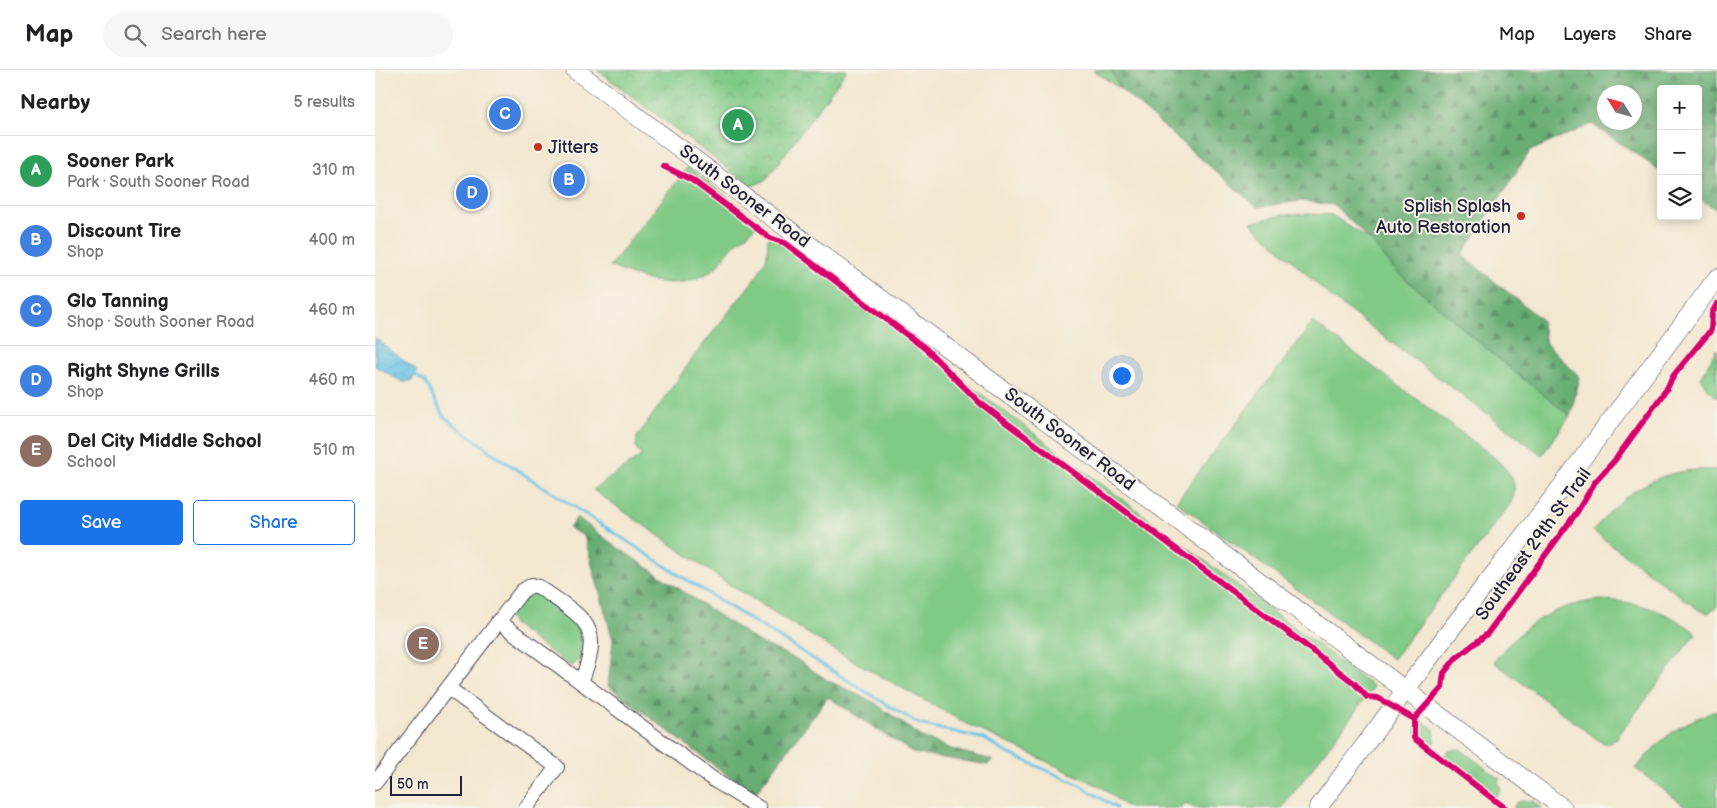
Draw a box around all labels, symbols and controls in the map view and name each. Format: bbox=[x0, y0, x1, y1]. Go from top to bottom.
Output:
search box bbox=[103, 12, 453, 57]
text: Map bbox=[25, 20, 73, 49]
icon: search bbox=[121, 21, 149, 49]
text: Search here bbox=[161, 23, 267, 46]
text: Map bbox=[1499, 24, 1535, 45]
text: Layers bbox=[1563, 24, 1616, 45]
text: Share bbox=[1644, 24, 1692, 45]
north arrow bbox=[1597, 85, 1642, 130]
map controls bbox=[1657, 85, 1702, 220]
button: + bbox=[1657, 85, 1702, 130]
text: Nearby bbox=[20, 90, 90, 115]
text: 5 results bbox=[293, 93, 355, 112]
pin: C bbox=[489, 95, 521, 133]
pin: A bbox=[722, 106, 754, 144]
button: − bbox=[1657, 130, 1702, 175]
place label: Jitters bbox=[548, 137, 599, 158]
street label: South Sooner Road bbox=[675, 140, 814, 252]
marker: Jitters bbox=[532, 141, 544, 153]
text: Sooner Park bbox=[67, 150, 174, 173]
text: A bbox=[31, 161, 41, 180]
text: 310 m bbox=[312, 161, 355, 180]
pin: B bbox=[553, 161, 585, 199]
text: Park · South Sooner Road bbox=[67, 173, 250, 192]
pin: D bbox=[456, 174, 488, 212]
button: layers bbox=[1657, 175, 1702, 220]
place label: Splish Splash Auto Restoration bbox=[1376, 196, 1511, 238]
marker: Splish Splash Auto Restoration bbox=[1515, 210, 1527, 222]
text: Discount Tire bbox=[67, 220, 181, 243]
text: B bbox=[30, 231, 42, 250]
text: 400 m bbox=[309, 231, 355, 250]
text: Shop bbox=[67, 243, 104, 262]
text: Glo Tanning bbox=[67, 290, 169, 313]
text: C bbox=[30, 301, 42, 320]
text: 460 m bbox=[309, 301, 355, 320]
text: Shop · South Sooner Road bbox=[67, 313, 254, 332]
text: Right Shyne Grills bbox=[67, 360, 220, 383]
your location bbox=[1109, 363, 1135, 389]
text: D bbox=[30, 371, 42, 390]
text: 460 m bbox=[309, 371, 355, 390]
text: Shop bbox=[67, 383, 104, 402]
street label: South Sooner Road bbox=[1000, 383, 1139, 495]
text: Del City Middle School bbox=[67, 430, 262, 453]
text: E bbox=[31, 441, 41, 460]
text: 510 m bbox=[313, 441, 355, 460]
text: School bbox=[67, 453, 116, 472]
street label: Southeast 29th St Trail bbox=[1471, 464, 1596, 624]
button: Save bbox=[20, 500, 183, 545]
button: Share bbox=[193, 500, 355, 545]
pin: E bbox=[407, 625, 439, 663]
scale bar bbox=[390, 773, 463, 796]
text: 50 m bbox=[397, 776, 429, 793]

